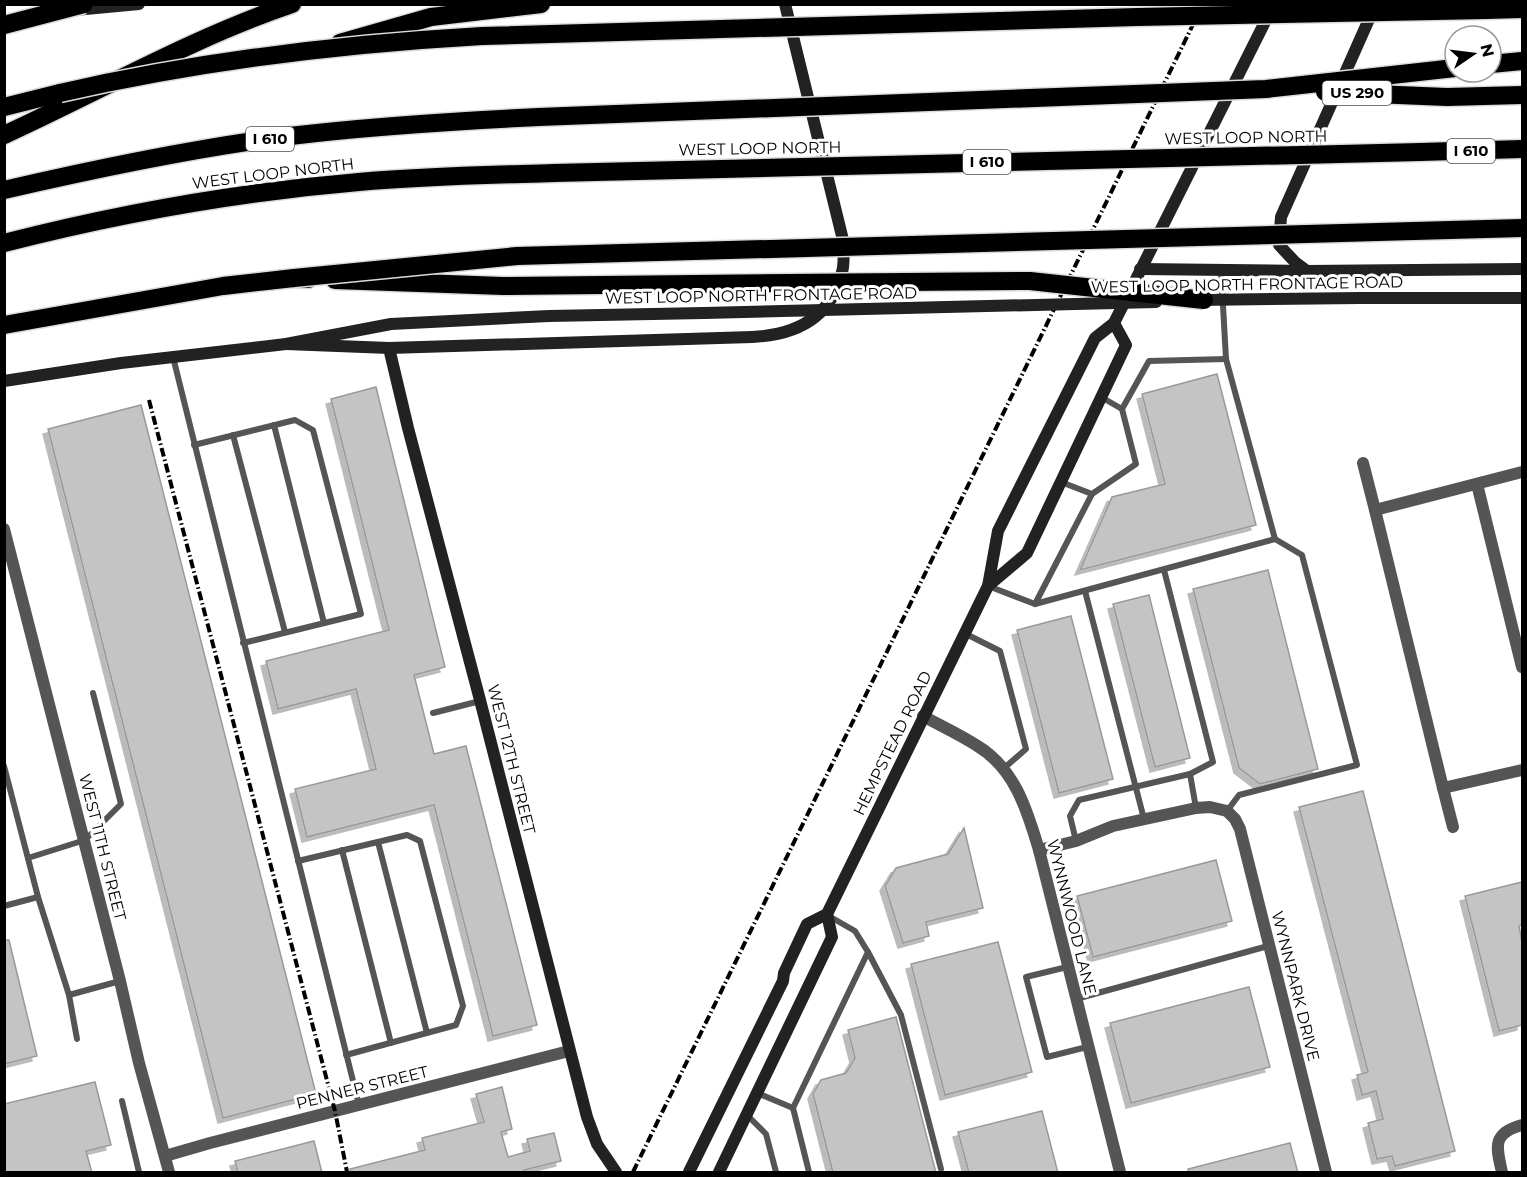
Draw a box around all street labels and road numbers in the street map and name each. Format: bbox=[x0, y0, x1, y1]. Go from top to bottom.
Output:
road number: US 290 bbox=[1322, 81, 1392, 105]
road number: I 610 bbox=[246, 127, 294, 151]
street label: WEST LOOP NORTH bbox=[1164, 127, 1328, 148]
street label: WEST LOOP NORTH bbox=[678, 138, 842, 159]
road number: I 610 bbox=[1447, 139, 1495, 163]
road number: I 610 bbox=[963, 150, 1011, 174]
street label: WEST LOOP NORTH bbox=[191, 154, 355, 193]
street label: WEST LOOP NORTH FRONTAGE ROAD bbox=[1091, 272, 1403, 297]
street label: WEST LOOP NORTH FRONTAGE ROAD bbox=[605, 283, 917, 308]
street label: HEMPSTEAD ROAD bbox=[849, 668, 936, 819]
street label: WEST 12TH STREET bbox=[484, 682, 539, 837]
street label: WEST 11TH STREET bbox=[75, 772, 130, 923]
street label: WYNNWOOD LANE bbox=[1043, 837, 1100, 997]
street label: WYNNPARK DRIVE bbox=[1268, 909, 1323, 1063]
street label: PENNER STREET bbox=[294, 1062, 431, 1113]

